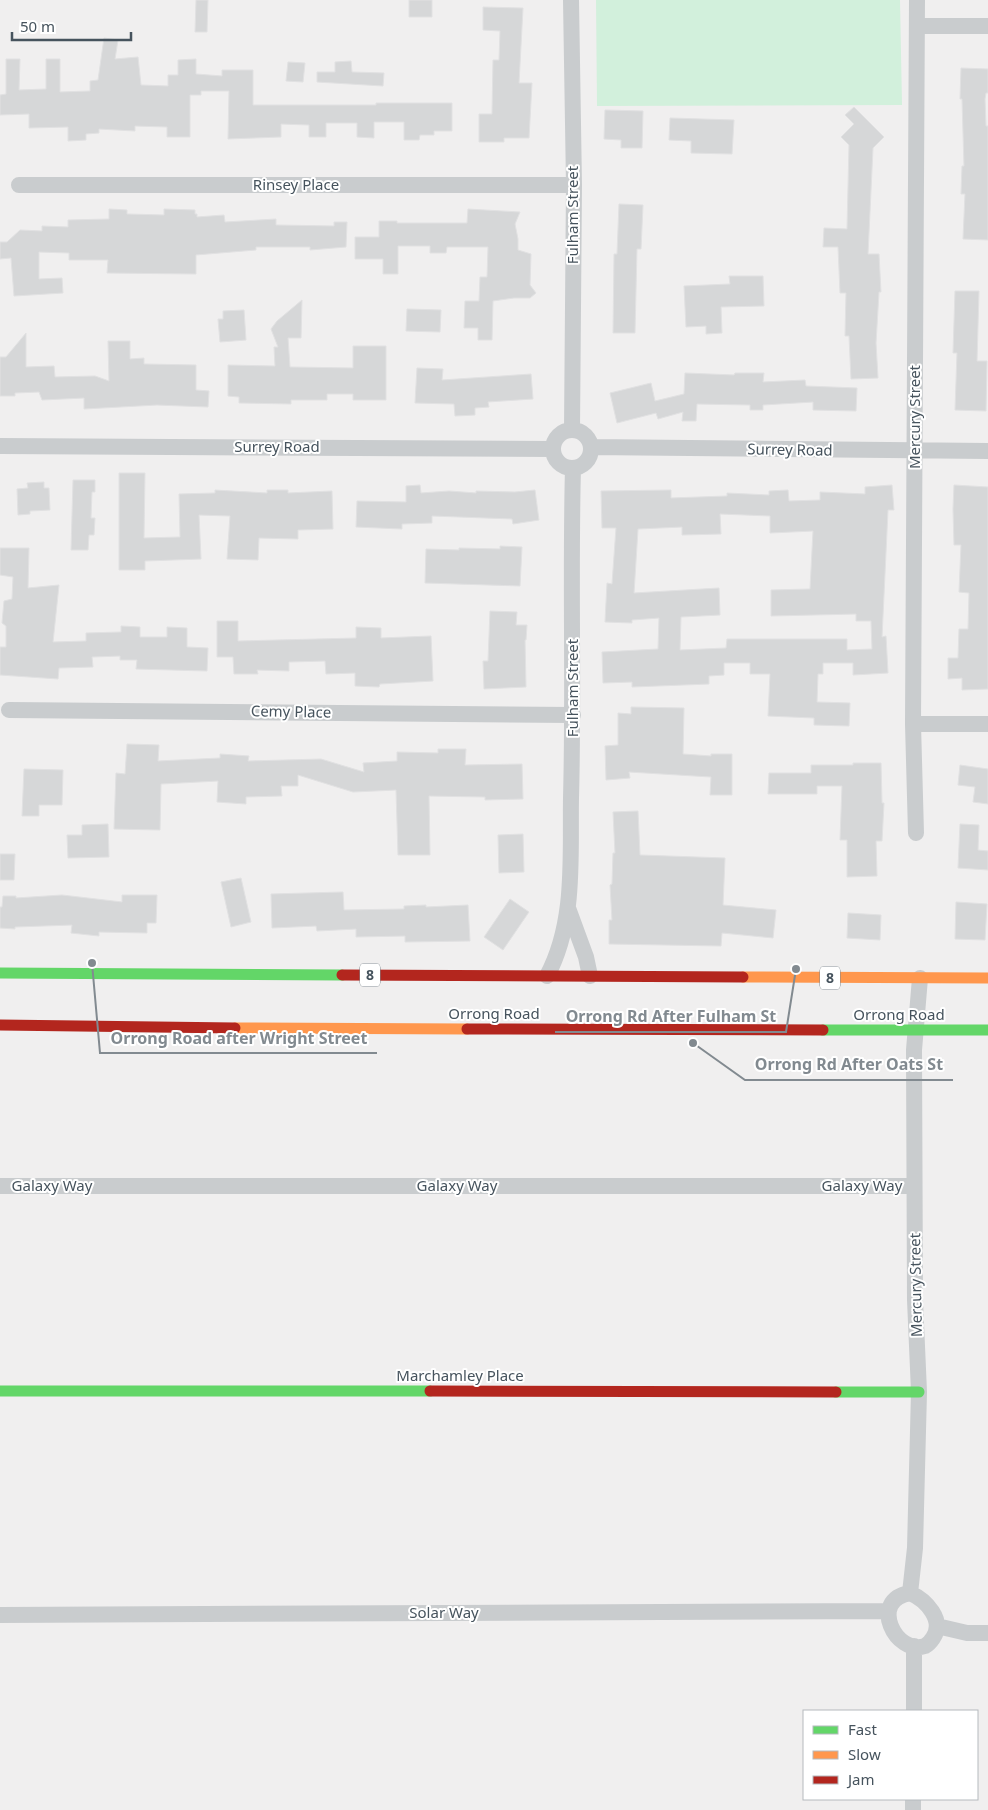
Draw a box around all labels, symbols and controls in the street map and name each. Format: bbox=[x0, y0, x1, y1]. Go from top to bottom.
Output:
scale bar bbox=[12, 10, 131, 42]
text: 50 m bbox=[20, 16, 55, 36]
street label: Fulham Street bbox=[562, 165, 582, 264]
street label: Rinsey Place bbox=[253, 174, 339, 194]
street label: Mercury Street bbox=[904, 364, 924, 469]
street label: Surrey Road bbox=[234, 436, 320, 456]
street label: Surrey Road bbox=[747, 438, 833, 460]
street label: Fulham Street bbox=[562, 638, 582, 737]
street label: Cemy Place bbox=[251, 700, 331, 722]
road number: 8 bbox=[360, 964, 380, 986]
road number: 8 bbox=[820, 966, 840, 990]
callout: Orrong Rd After Fulham St bbox=[555, 1001, 786, 1032]
street label: Orrong Road bbox=[448, 1003, 540, 1023]
street label: Orrong Road bbox=[853, 1004, 945, 1024]
text: Orrong Rd After Fulham St bbox=[566, 1005, 776, 1027]
callout: Orrong Road after Wright Street bbox=[100, 1022, 377, 1053]
text: Orrong Road after Wright Street bbox=[111, 1027, 367, 1049]
callout: Orrong Rd After Oats St bbox=[745, 1049, 953, 1080]
text: Orrong Rd After Oats St bbox=[755, 1053, 943, 1075]
street label: Galaxy Way bbox=[12, 1175, 93, 1195]
street label: Galaxy Way bbox=[417, 1175, 498, 1195]
street label: Galaxy Way bbox=[822, 1175, 903, 1195]
street label: Mercury Street bbox=[904, 1232, 926, 1337]
street label: Marchamley Place bbox=[396, 1365, 524, 1385]
street label: Solar Way bbox=[409, 1602, 479, 1622]
legend bbox=[803, 1710, 978, 1800]
text: Fast bbox=[848, 1719, 877, 1739]
text: Slow bbox=[848, 1744, 881, 1764]
text: Jam bbox=[846, 1769, 875, 1789]

